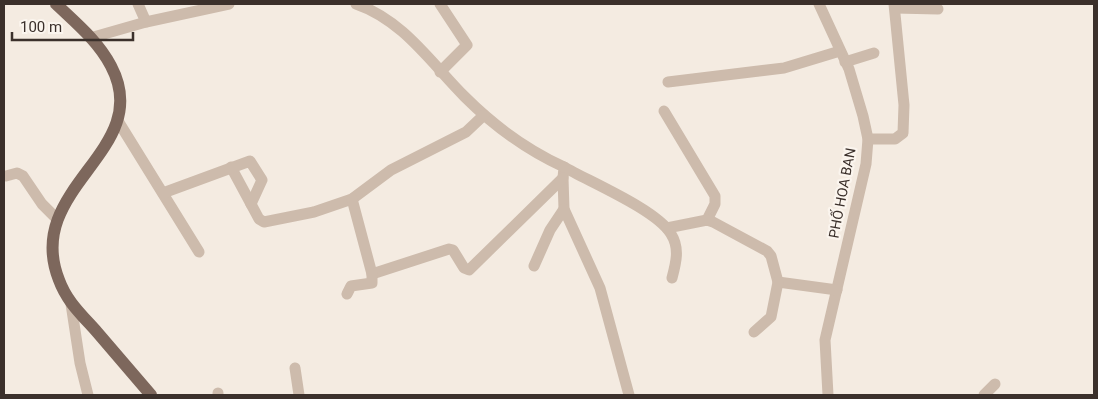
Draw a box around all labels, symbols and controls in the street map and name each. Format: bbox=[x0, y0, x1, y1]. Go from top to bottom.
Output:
scale bar bbox=[12, 10, 134, 42]
text: 100 m bbox=[20, 18, 62, 36]
street label: PHỐ HOA BAN bbox=[823, 146, 859, 240]

